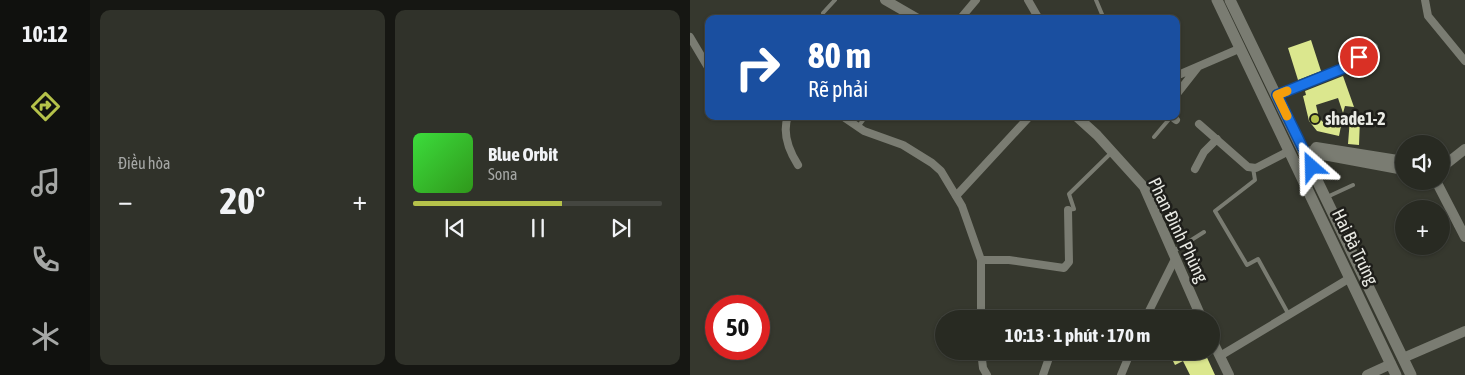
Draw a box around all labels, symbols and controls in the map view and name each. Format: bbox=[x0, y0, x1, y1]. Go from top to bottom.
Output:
text: 10:12 bbox=[22, 21, 68, 47]
icon: right bbox=[725, 35, 790, 100]
text: 80 m bbox=[808, 35, 871, 75]
pin bbox=[1338, 36, 1380, 78]
icon: arrive bbox=[1345, 43, 1373, 71]
text: Rẽ phải bbox=[808, 76, 868, 102]
icon: directions bbox=[28, 89, 63, 124]
place label: shade1-2 bbox=[1325, 108, 1386, 129]
marker: shade1-2 bbox=[1309, 113, 1321, 125]
map controls bbox=[1395, 135, 1450, 255]
button: sound bbox=[1395, 135, 1450, 190]
position arrow bbox=[1285, 140, 1337, 192]
text: Blue Orbit bbox=[488, 143, 558, 165]
text: Điều hòa bbox=[118, 154, 171, 172]
icon: music bbox=[28, 165, 63, 200]
text: Sona bbox=[488, 165, 517, 183]
street label: Phan Đình Phùng bbox=[1144, 174, 1213, 286]
text: 20° bbox=[219, 179, 266, 222]
text: − bbox=[118, 184, 133, 216]
text: + bbox=[352, 184, 367, 216]
button: + bbox=[1395, 200, 1450, 255]
street label: Hai Bà Trưng bbox=[1328, 205, 1383, 289]
icon: previous bbox=[441, 214, 469, 242]
icon: pause bbox=[524, 214, 552, 242]
icon: next bbox=[607, 214, 635, 242]
icon: phone bbox=[28, 242, 63, 277]
speed limit sign: 50 bbox=[705, 295, 770, 360]
icon: climate bbox=[28, 319, 63, 354]
text: 10:13 · 1 phút · 170 m bbox=[1005, 324, 1150, 346]

